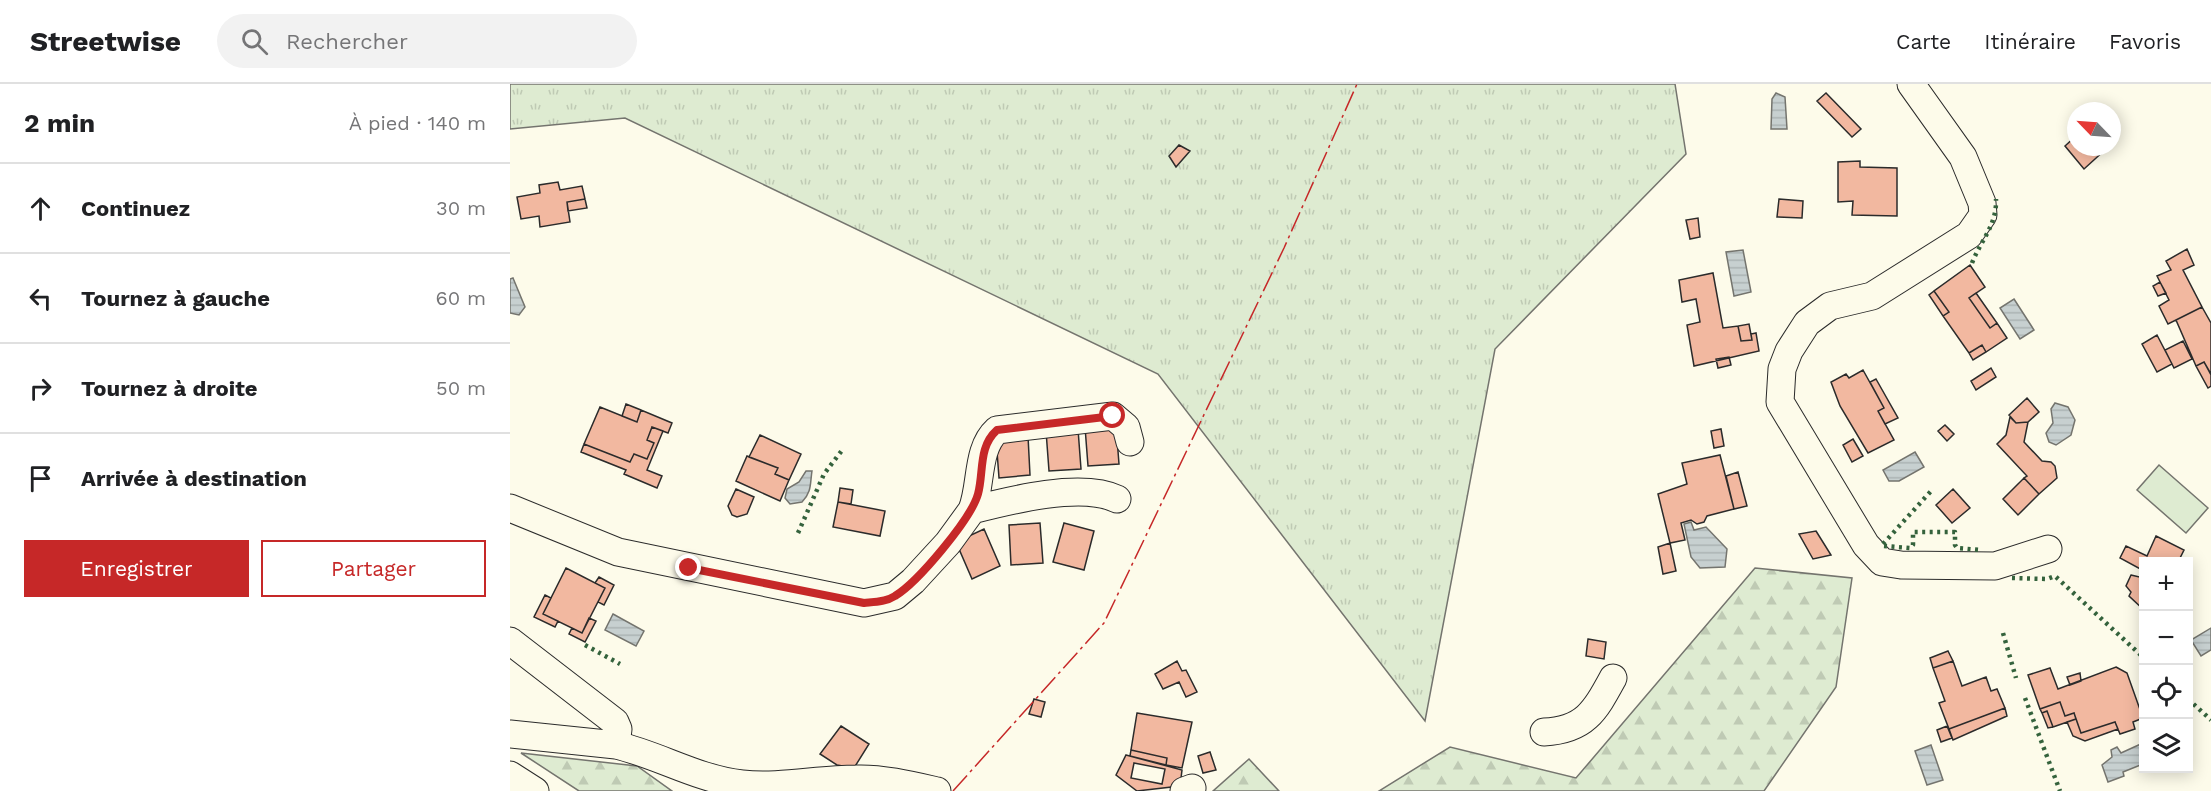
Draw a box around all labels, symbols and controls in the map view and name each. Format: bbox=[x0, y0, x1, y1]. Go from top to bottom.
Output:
search box bbox=[217, 14, 637, 68]
text: Streetwise bbox=[30, 25, 181, 58]
icon: search bbox=[238, 25, 271, 58]
text: Rechercher bbox=[286, 29, 408, 54]
text: Carte bbox=[1896, 29, 1951, 54]
text: Itinéraire bbox=[1984, 29, 2076, 54]
text: Favoris bbox=[2109, 29, 2181, 54]
north arrow bbox=[2067, 102, 2121, 156]
text: 2 min bbox=[24, 108, 95, 138]
text: À pied · 140 m bbox=[349, 111, 486, 135]
icon: ahead bbox=[24, 192, 57, 225]
text: Continuez bbox=[81, 196, 190, 221]
text: 30 m bbox=[436, 196, 486, 220]
icon: left bbox=[24, 282, 57, 315]
text: Tournez à gauche bbox=[81, 286, 270, 311]
text: 60 m bbox=[436, 286, 486, 310]
icon: right bbox=[24, 372, 57, 405]
text: Tournez à droite bbox=[81, 376, 258, 401]
text: 50 m bbox=[436, 376, 486, 400]
route start bbox=[1099, 402, 1125, 428]
icon: arrive bbox=[24, 462, 57, 495]
text: Arrivée à destination bbox=[81, 466, 307, 491]
button: Enregistrer bbox=[24, 540, 249, 597]
button: Partager bbox=[261, 540, 486, 597]
route end bbox=[675, 554, 701, 580]
map controls bbox=[2139, 557, 2193, 773]
button: + bbox=[2139, 557, 2193, 611]
button: − bbox=[2139, 611, 2193, 665]
button: locate bbox=[2139, 665, 2193, 719]
button: layers bbox=[2139, 719, 2193, 773]

